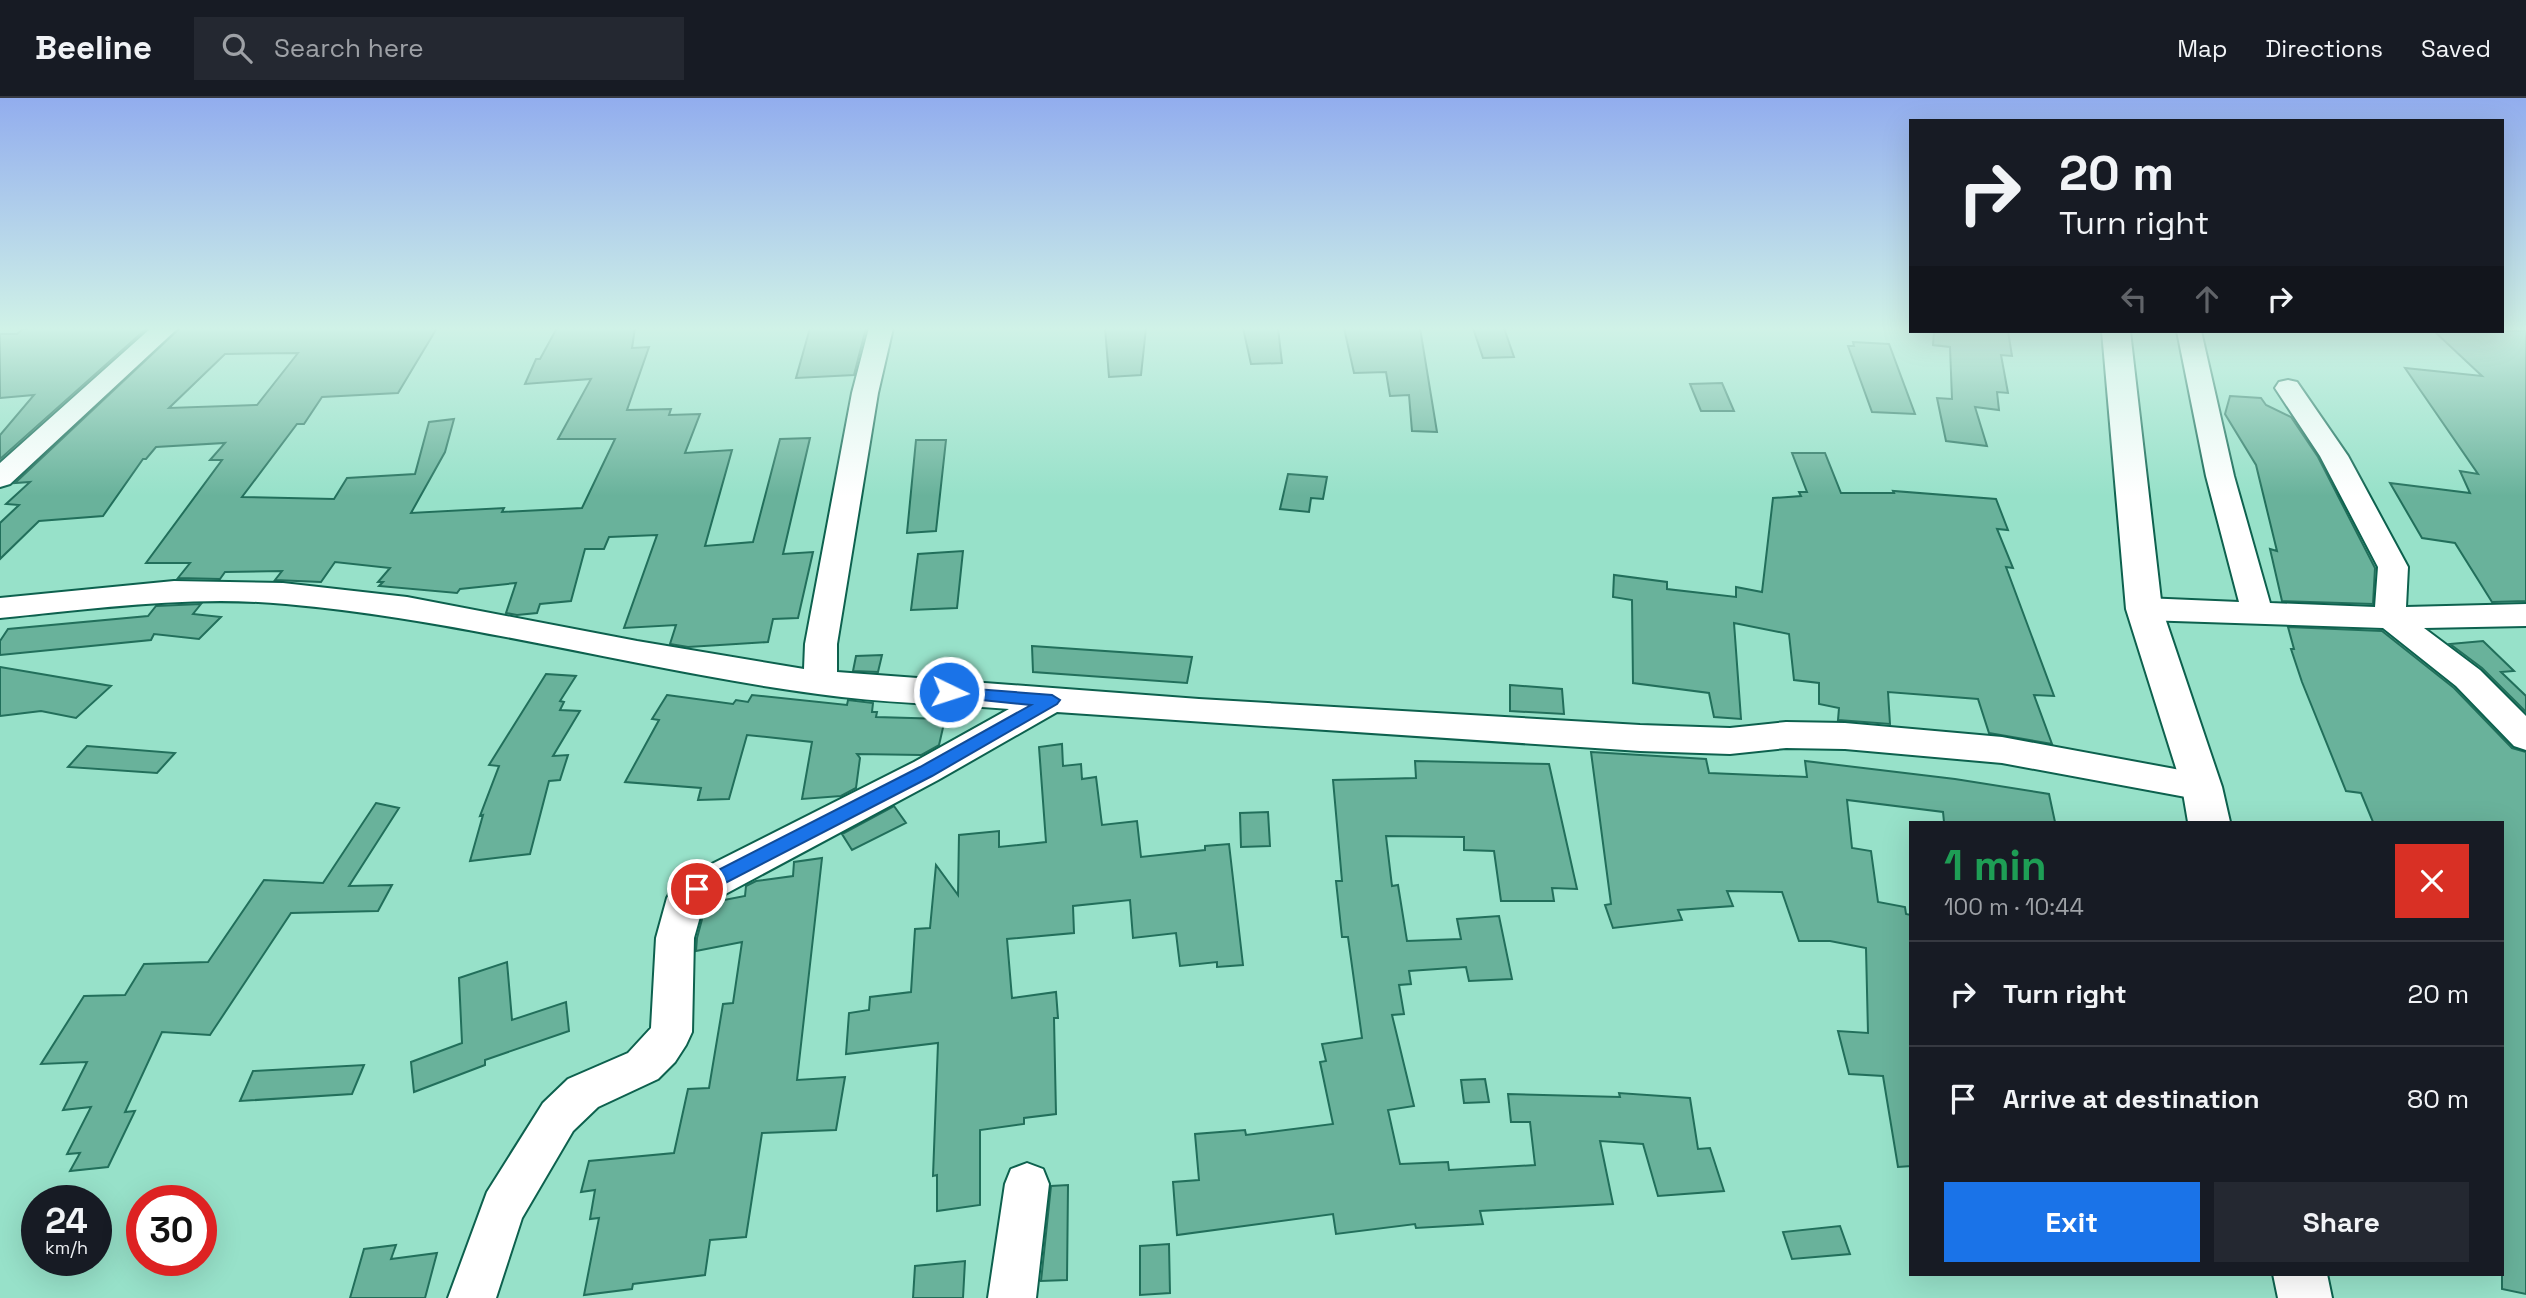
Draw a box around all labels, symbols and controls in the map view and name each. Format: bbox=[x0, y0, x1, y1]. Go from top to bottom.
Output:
search box bbox=[194, 17, 684, 80]
text: Beeline bbox=[35, 27, 152, 69]
icon: search bbox=[218, 29, 256, 67]
text: Search here bbox=[274, 31, 424, 65]
text: Map bbox=[2177, 33, 2227, 64]
text: Directions bbox=[2265, 33, 2383, 64]
text: Saved bbox=[2421, 33, 2491, 64]
text: 20 m bbox=[2059, 142, 2174, 204]
icon: right bbox=[1944, 147, 2035, 238]
text: Turn right bbox=[2059, 203, 2209, 243]
icon: left bbox=[2115, 280, 2153, 318]
icon: ahead bbox=[2188, 280, 2226, 318]
icon: right bbox=[2261, 280, 2299, 318]
position arrow bbox=[912, 655, 986, 729]
text: 1 min bbox=[1944, 839, 2047, 892]
button: close bbox=[2395, 844, 2469, 918]
pin bbox=[667, 859, 727, 919]
icon: arrive bbox=[678, 870, 716, 908]
text: 100 m · 10:44 bbox=[1944, 892, 2084, 922]
icon: right bbox=[1944, 975, 1982, 1013]
text: Turn right bbox=[2003, 977, 2127, 1011]
text: 20 m bbox=[2408, 977, 2469, 1011]
icon: arrive bbox=[1944, 1080, 1982, 1118]
text: Arrive at destination bbox=[2003, 1082, 2260, 1116]
text: 80 m bbox=[2407, 1082, 2469, 1116]
button: Exit bbox=[1944, 1182, 2200, 1262]
button: Share bbox=[2214, 1182, 2469, 1262]
speed limit sign: 30 bbox=[126, 1185, 217, 1276]
text: 24 bbox=[45, 1199, 88, 1243]
text: km/h bbox=[45, 1236, 88, 1259]

